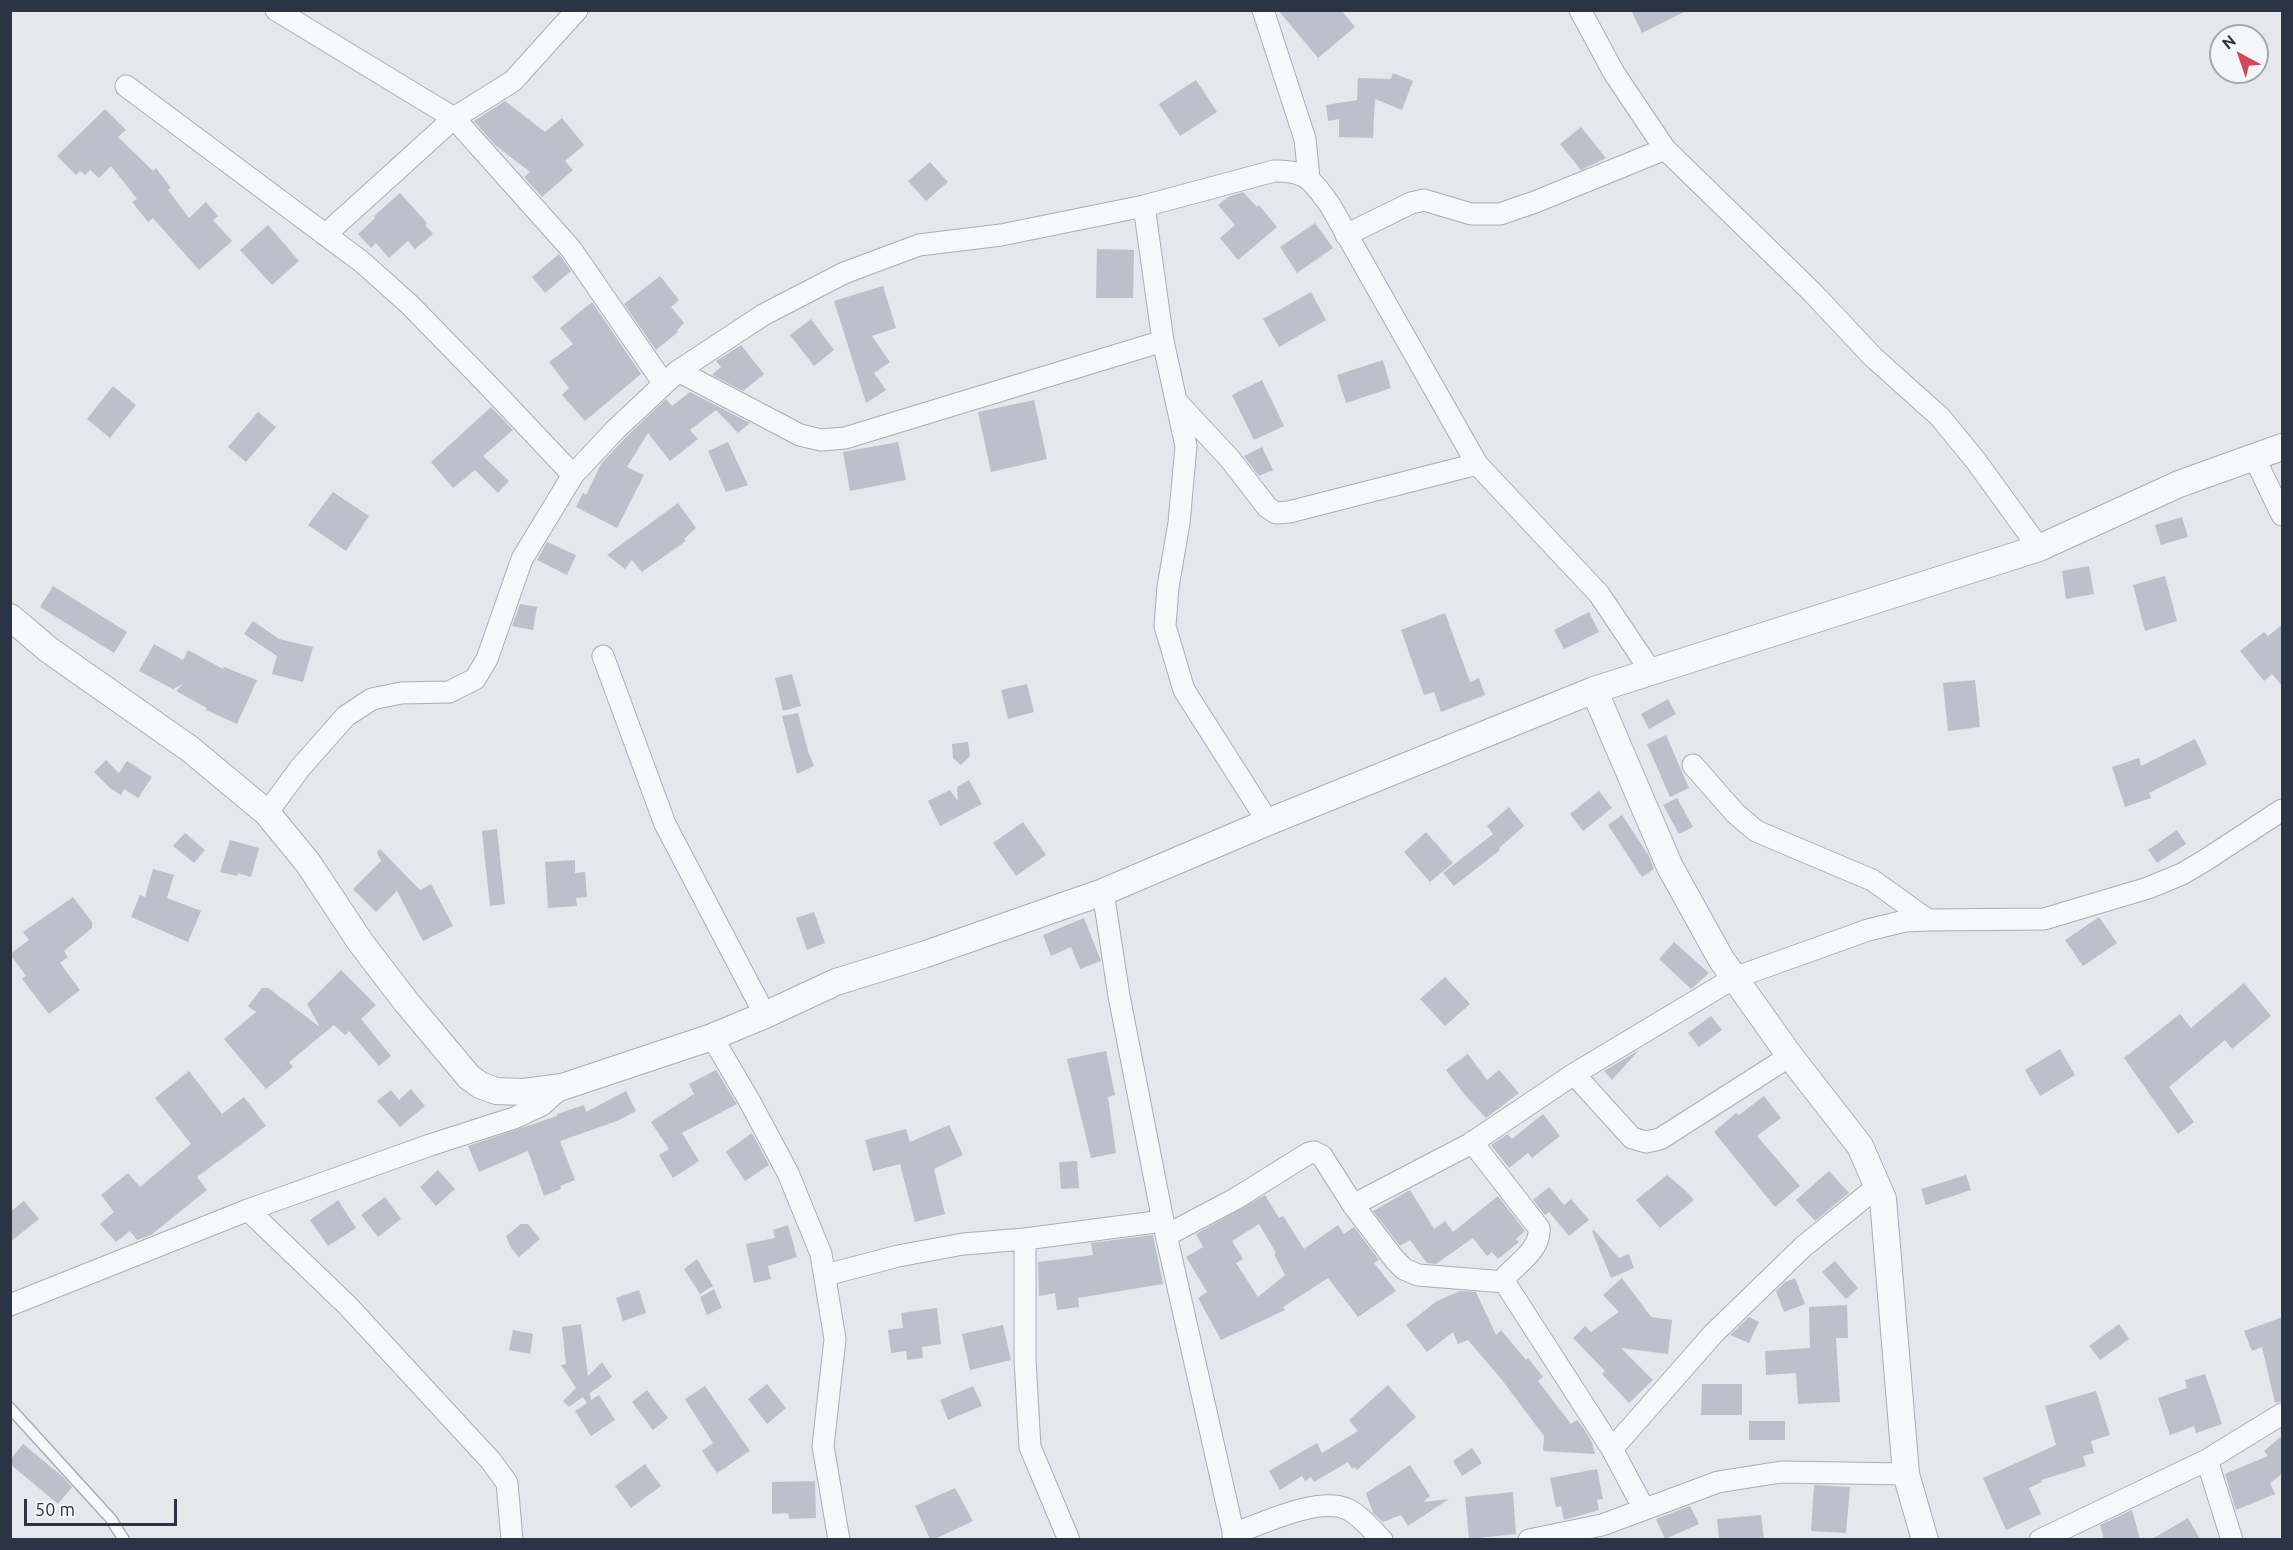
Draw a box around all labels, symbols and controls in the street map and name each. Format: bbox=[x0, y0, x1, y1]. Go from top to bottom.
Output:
north arrow bbox=[2209, 24, 2269, 84]
text: N bbox=[2218, 31, 2239, 52]
scale bar bbox=[27, 1487, 180, 1525]
text: 50 m bbox=[35, 1499, 75, 1519]

